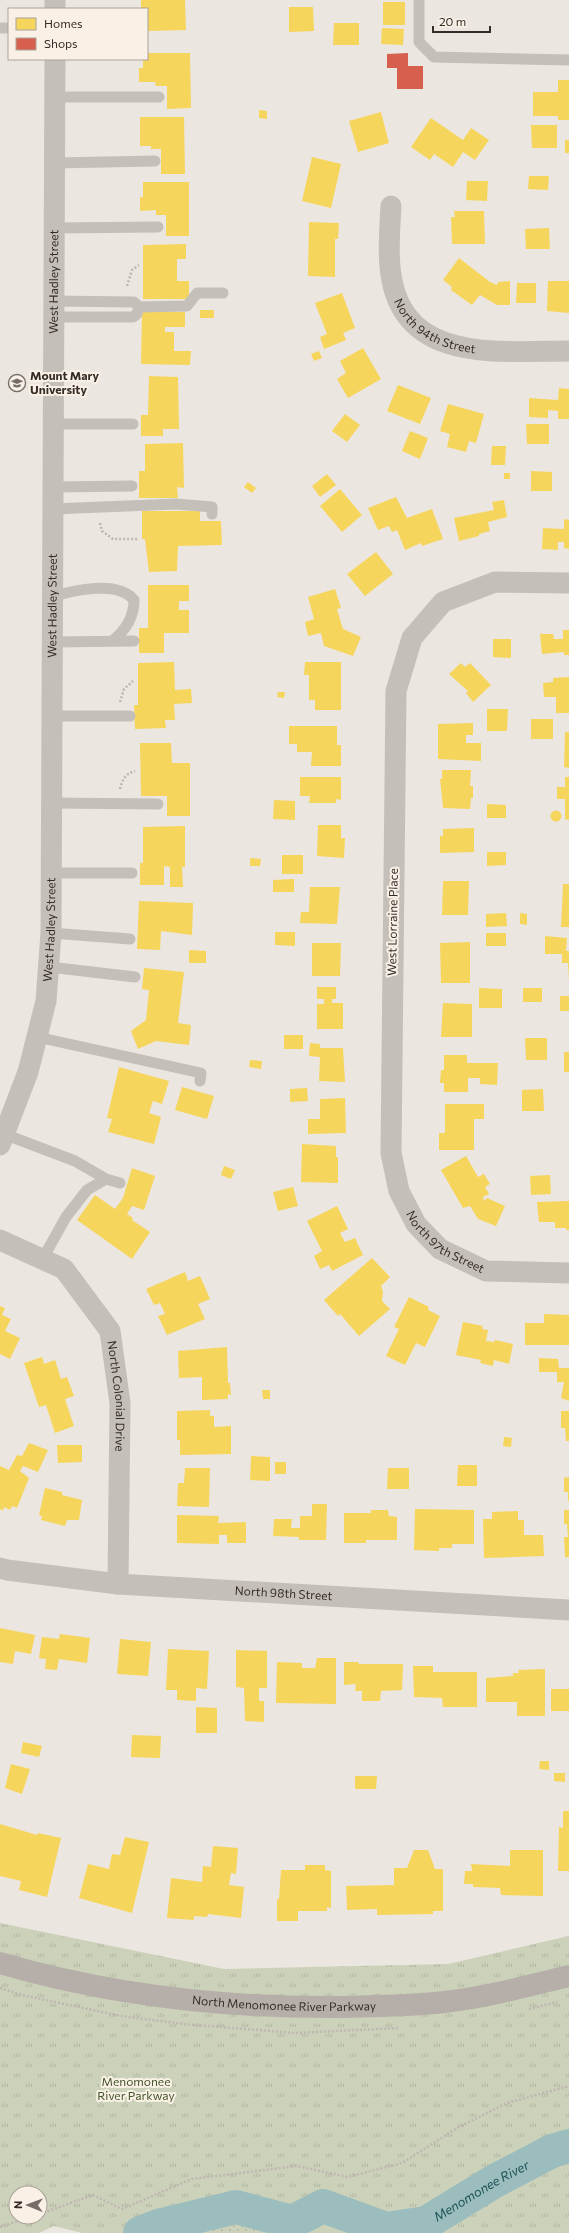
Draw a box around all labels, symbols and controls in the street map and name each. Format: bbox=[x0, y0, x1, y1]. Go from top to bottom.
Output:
legend bbox=[8, 8, 148, 60]
scale bar bbox=[433, 8, 490, 34]
text: 20 m bbox=[439, 14, 466, 28]
text: Homes bbox=[44, 16, 82, 30]
text: Shops bbox=[44, 36, 78, 50]
street label: West Hadley Street bbox=[46, 229, 60, 334]
street label: North 94th Street bbox=[392, 296, 477, 355]
place label: Mount Mary University bbox=[30, 368, 100, 396]
school or university icon: Mount Mary University bbox=[7, 373, 27, 393]
street label: West Hadley Street bbox=[44, 553, 59, 658]
street label: West Lorraine Place bbox=[384, 868, 400, 976]
street label: West Hadley Street bbox=[39, 877, 57, 982]
street label: North 97th Street bbox=[404, 1208, 487, 1275]
street label: North Colonial Drive bbox=[105, 1340, 128, 1452]
street label: North 98th Street bbox=[234, 1583, 333, 1602]
street label: North Menomonee River Parkway bbox=[192, 1992, 376, 2013]
park label: Menomonee River Parkway bbox=[97, 2074, 175, 2102]
water label: Menomonee River bbox=[430, 2156, 532, 2225]
north arrow bbox=[8, 2185, 48, 2225]
text: N bbox=[11, 2201, 24, 2209]

